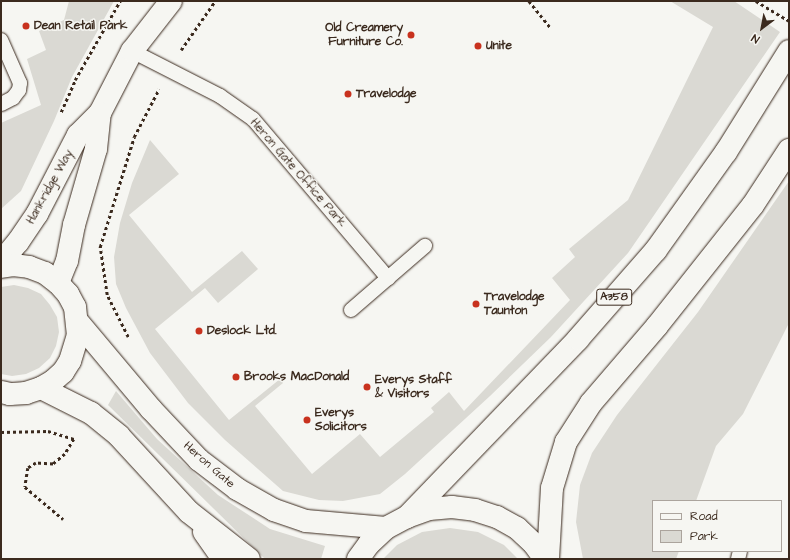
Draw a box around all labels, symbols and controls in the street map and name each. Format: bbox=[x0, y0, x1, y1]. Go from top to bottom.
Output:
north arrow bbox=[742, 8, 782, 48]
place label: Dean Retail Park bbox=[34, 19, 127, 33]
marker: Dean Retail Park bbox=[21, 21, 31, 31]
place label: Old Creamery Furniture Co. bbox=[325, 21, 403, 49]
marker: Old Creamery Furniture Co. bbox=[406, 30, 416, 40]
text: N bbox=[748, 30, 762, 47]
place label: Unite bbox=[486, 39, 512, 53]
marker: Unite bbox=[473, 41, 483, 51]
place label: Travelodge bbox=[356, 87, 416, 101]
marker: Travelodge bbox=[343, 89, 353, 99]
street label: Heron Gate Office Park bbox=[247, 116, 349, 230]
street label: Hankridge Way bbox=[24, 147, 76, 227]
road number: A358 bbox=[596, 288, 632, 306]
place label: Travelodge Taunton bbox=[484, 290, 544, 318]
marker: Travelodge Taunton bbox=[471, 299, 481, 309]
place label: Deslock Ltd. bbox=[207, 324, 277, 338]
marker: Deslock Ltd. bbox=[194, 326, 204, 336]
place label: Brooks MacDonald bbox=[244, 370, 349, 384]
marker: Brooks MacDonald bbox=[231, 372, 241, 382]
place label: Everys Staff & Visitors bbox=[375, 373, 452, 401]
marker: Everys Staff & Visitors bbox=[362, 382, 372, 392]
place label: Everys Solicitors bbox=[315, 406, 367, 434]
marker: Everys Solicitors bbox=[302, 415, 312, 425]
street label: Heron Gate bbox=[180, 439, 238, 491]
legend bbox=[652, 500, 782, 552]
text: Road bbox=[690, 508, 718, 525]
text: Park bbox=[690, 528, 718, 545]

